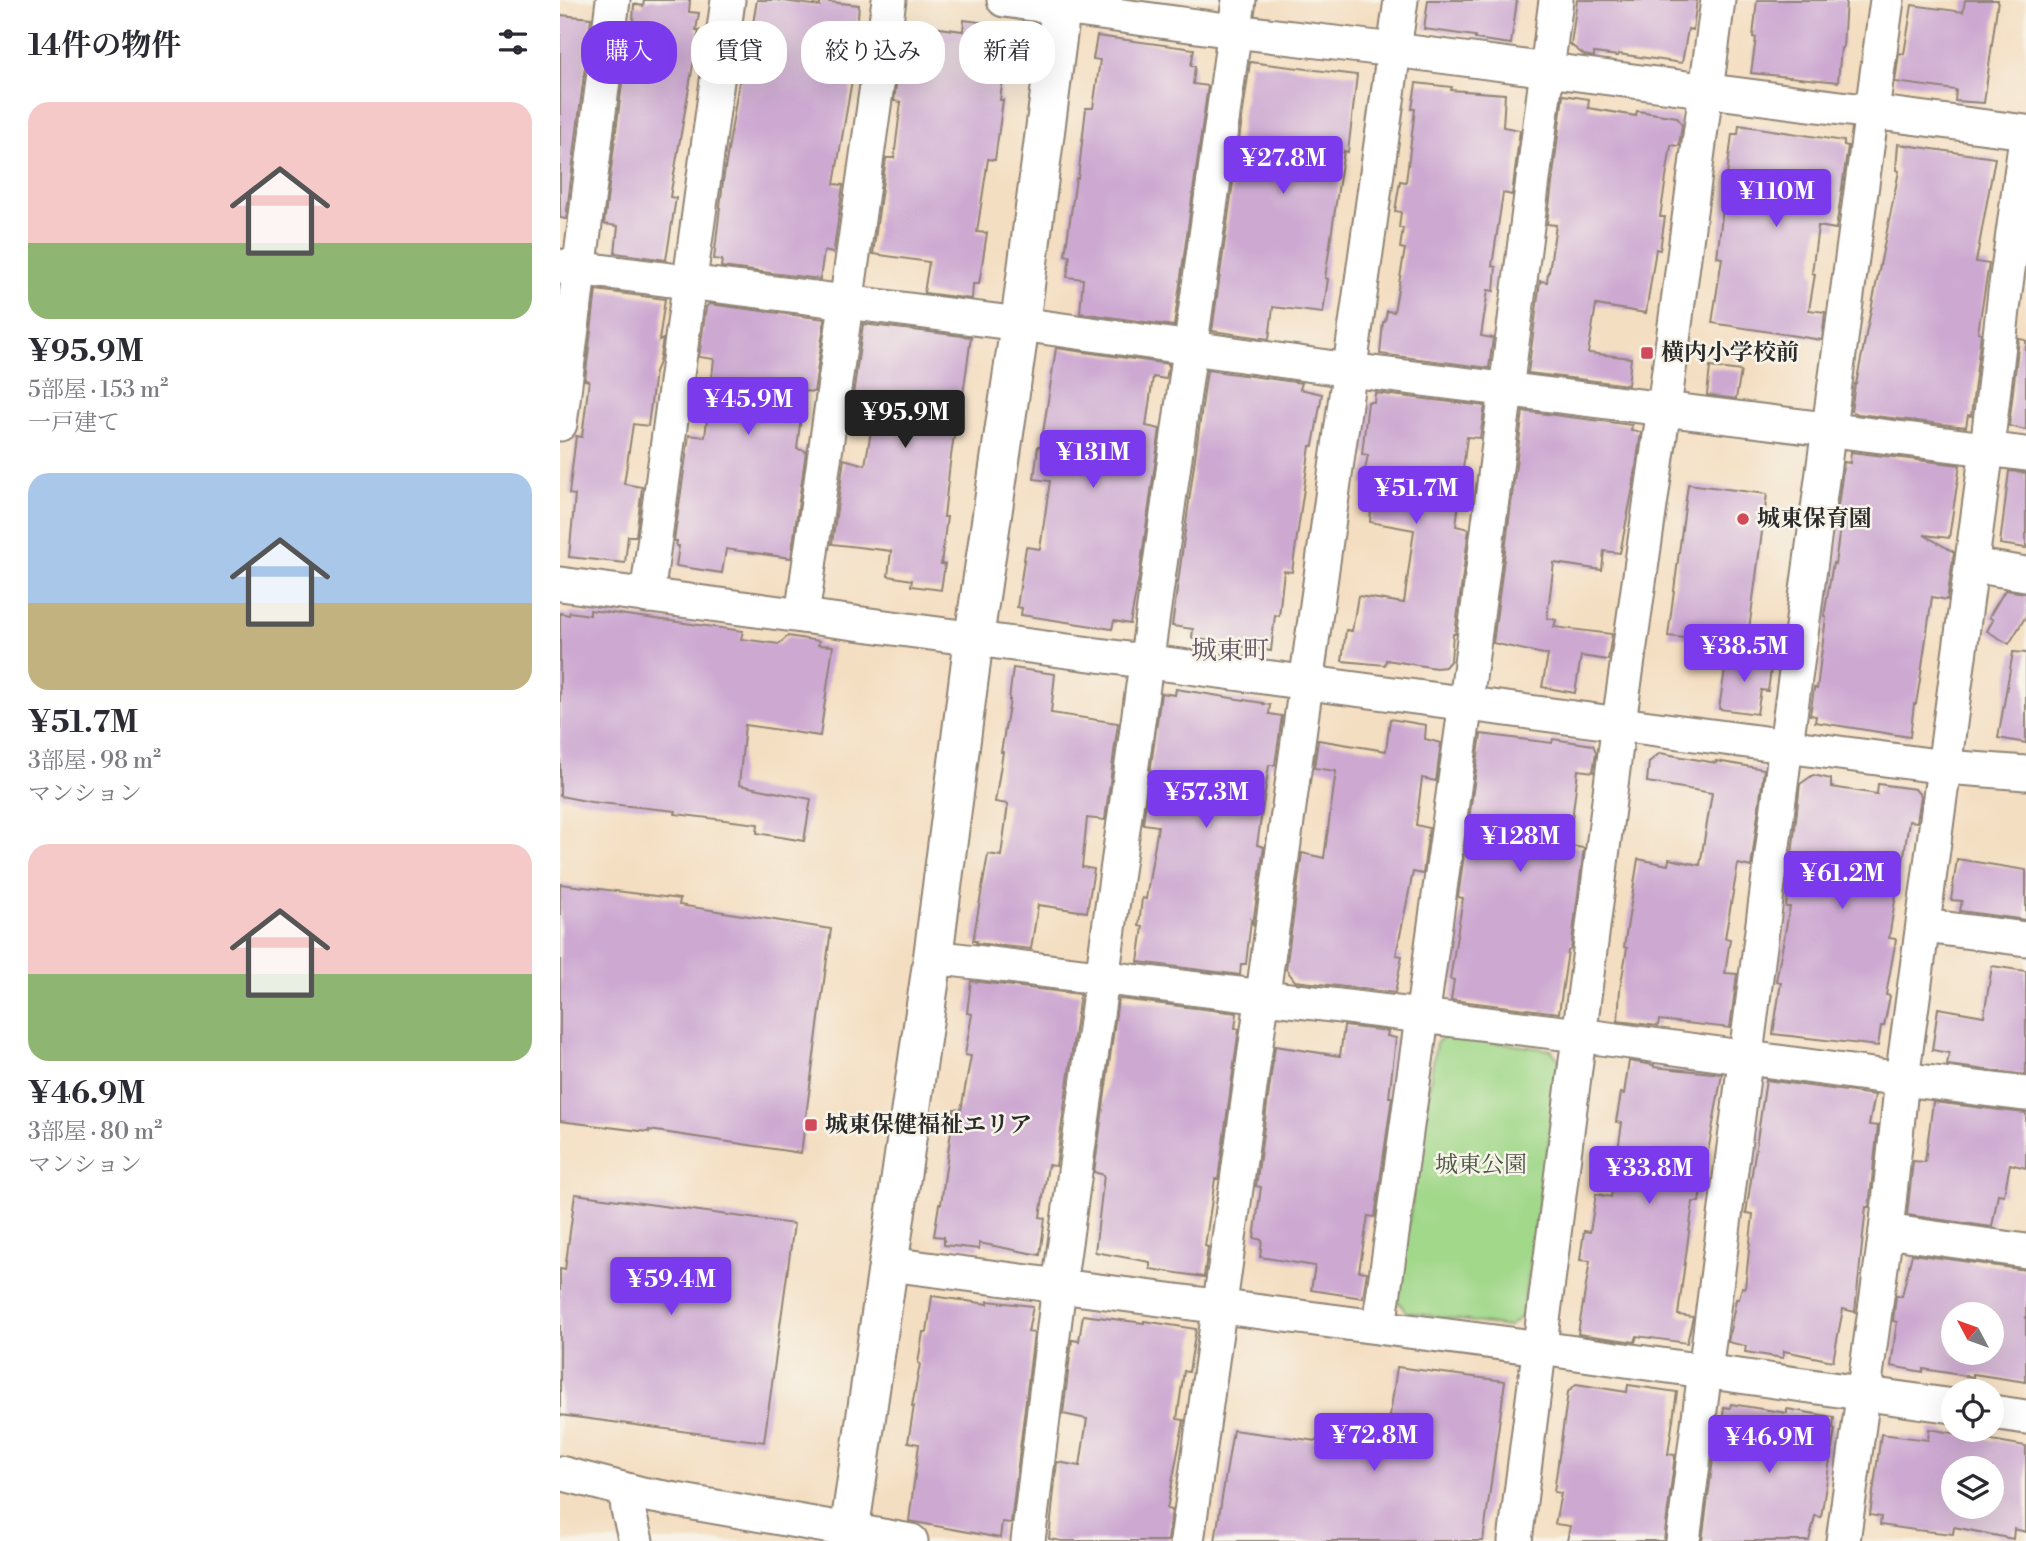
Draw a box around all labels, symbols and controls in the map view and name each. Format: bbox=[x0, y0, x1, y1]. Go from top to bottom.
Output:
chip: 購入 bbox=[581, 21, 677, 84]
chip: 賃貸 bbox=[691, 21, 787, 84]
chip: 絞り込み bbox=[801, 21, 945, 84]
chip: 新着 bbox=[959, 21, 1055, 84]
icon: filters bbox=[494, 23, 532, 61]
text: 14件の物件 bbox=[28, 27, 181, 65]
pin: ¥27.8M bbox=[1226, 136, 1340, 196]
text: ¥27.8M bbox=[1240, 145, 1326, 173]
icon: home bbox=[217, 148, 343, 274]
pin: ¥110M bbox=[1727, 170, 1825, 229]
text: ¥110M bbox=[1737, 178, 1815, 206]
text: ¥95.9M bbox=[28, 333, 143, 371]
place label: 横内小学校前 bbox=[1661, 339, 1799, 367]
marker: 横内小学校前 bbox=[1639, 345, 1655, 361]
text: 5部屋 · 153 m² bbox=[28, 376, 168, 404]
pin: ¥45.9M bbox=[691, 378, 805, 437]
text: ¥45.9M bbox=[703, 386, 793, 414]
pin: ¥95.9M bbox=[848, 391, 962, 450]
text: ¥95.9M bbox=[861, 399, 949, 427]
text: 一戸建て bbox=[28, 409, 120, 437]
pin: ¥131M bbox=[1044, 430, 1142, 490]
text: ¥131M bbox=[1056, 439, 1130, 467]
pin: ¥51.7M bbox=[1359, 466, 1473, 526]
text: ¥51.7M bbox=[1374, 475, 1458, 503]
place label: 城東保育園 bbox=[1757, 505, 1872, 533]
marker: 城東保育園 bbox=[1735, 511, 1751, 527]
icon: home bbox=[217, 519, 343, 645]
pin: ¥38.5M bbox=[1687, 624, 1801, 684]
text: ¥38.5M bbox=[1700, 633, 1788, 661]
district label: 城東町 bbox=[1191, 635, 1269, 667]
text: ¥51.7M bbox=[28, 704, 138, 742]
text: 3部屋 · 98 m² bbox=[28, 747, 161, 775]
pin: ¥57.3M bbox=[1149, 770, 1263, 830]
text: ¥57.3M bbox=[1163, 779, 1249, 807]
text: マンション bbox=[28, 780, 142, 808]
pin: ¥128M bbox=[1471, 814, 1569, 874]
text: ¥128M bbox=[1480, 823, 1560, 851]
pin: ¥61.2M bbox=[1785, 852, 1899, 911]
text: ¥61.2M bbox=[1800, 860, 1884, 888]
icon: home bbox=[217, 890, 343, 1016]
text: ¥46.9M bbox=[28, 1075, 145, 1113]
place label: 城東保健福祉エリア bbox=[825, 1111, 1032, 1139]
marker: 城東保健福祉エリア bbox=[803, 1117, 819, 1133]
text: 3部屋 · 80 m² bbox=[28, 1118, 162, 1146]
pin: ¥33.8M bbox=[1592, 1146, 1706, 1206]
text: マンション bbox=[28, 1151, 142, 1179]
park label: 城東公園 bbox=[1435, 1151, 1527, 1179]
text: ¥33.8M bbox=[1605, 1155, 1693, 1183]
pin: ¥59.4M bbox=[614, 1258, 728, 1317]
text: ¥59.4M bbox=[626, 1266, 716, 1294]
north arrow bbox=[1941, 1302, 2004, 1365]
map controls bbox=[1941, 1302, 2004, 1519]
button: locate bbox=[1941, 1379, 2004, 1442]
pin: ¥72.8M bbox=[1317, 1414, 1431, 1473]
pin: ¥46.9M bbox=[1712, 1416, 1826, 1475]
text: ¥72.8M bbox=[1330, 1422, 1418, 1450]
text: ¥46.9M bbox=[1724, 1424, 1814, 1452]
button: layers bbox=[1941, 1456, 2004, 1519]

